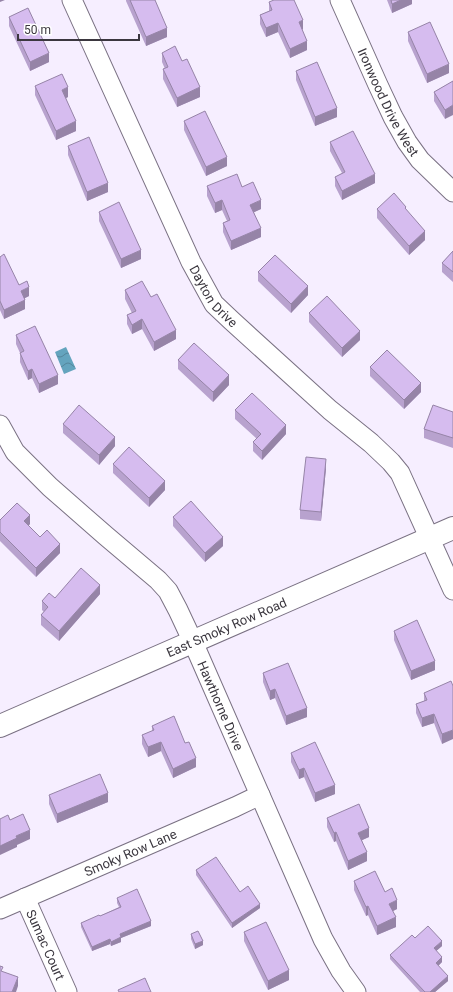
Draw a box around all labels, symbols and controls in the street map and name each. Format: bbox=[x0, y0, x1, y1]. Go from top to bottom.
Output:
scale bar bbox=[18, 16, 139, 42]
text: 50 m bbox=[24, 23, 51, 37]
street label: Ironwood Drive West bbox=[355, 46, 422, 159]
street label: Dayton Drive bbox=[187, 263, 241, 330]
street label: East Smoky Row Road bbox=[164, 594, 289, 660]
street label: Hawthorne Drive bbox=[195, 659, 247, 753]
street label: Smoky Row Lane bbox=[82, 826, 179, 879]
street label: Sumac Court bbox=[24, 907, 68, 982]

